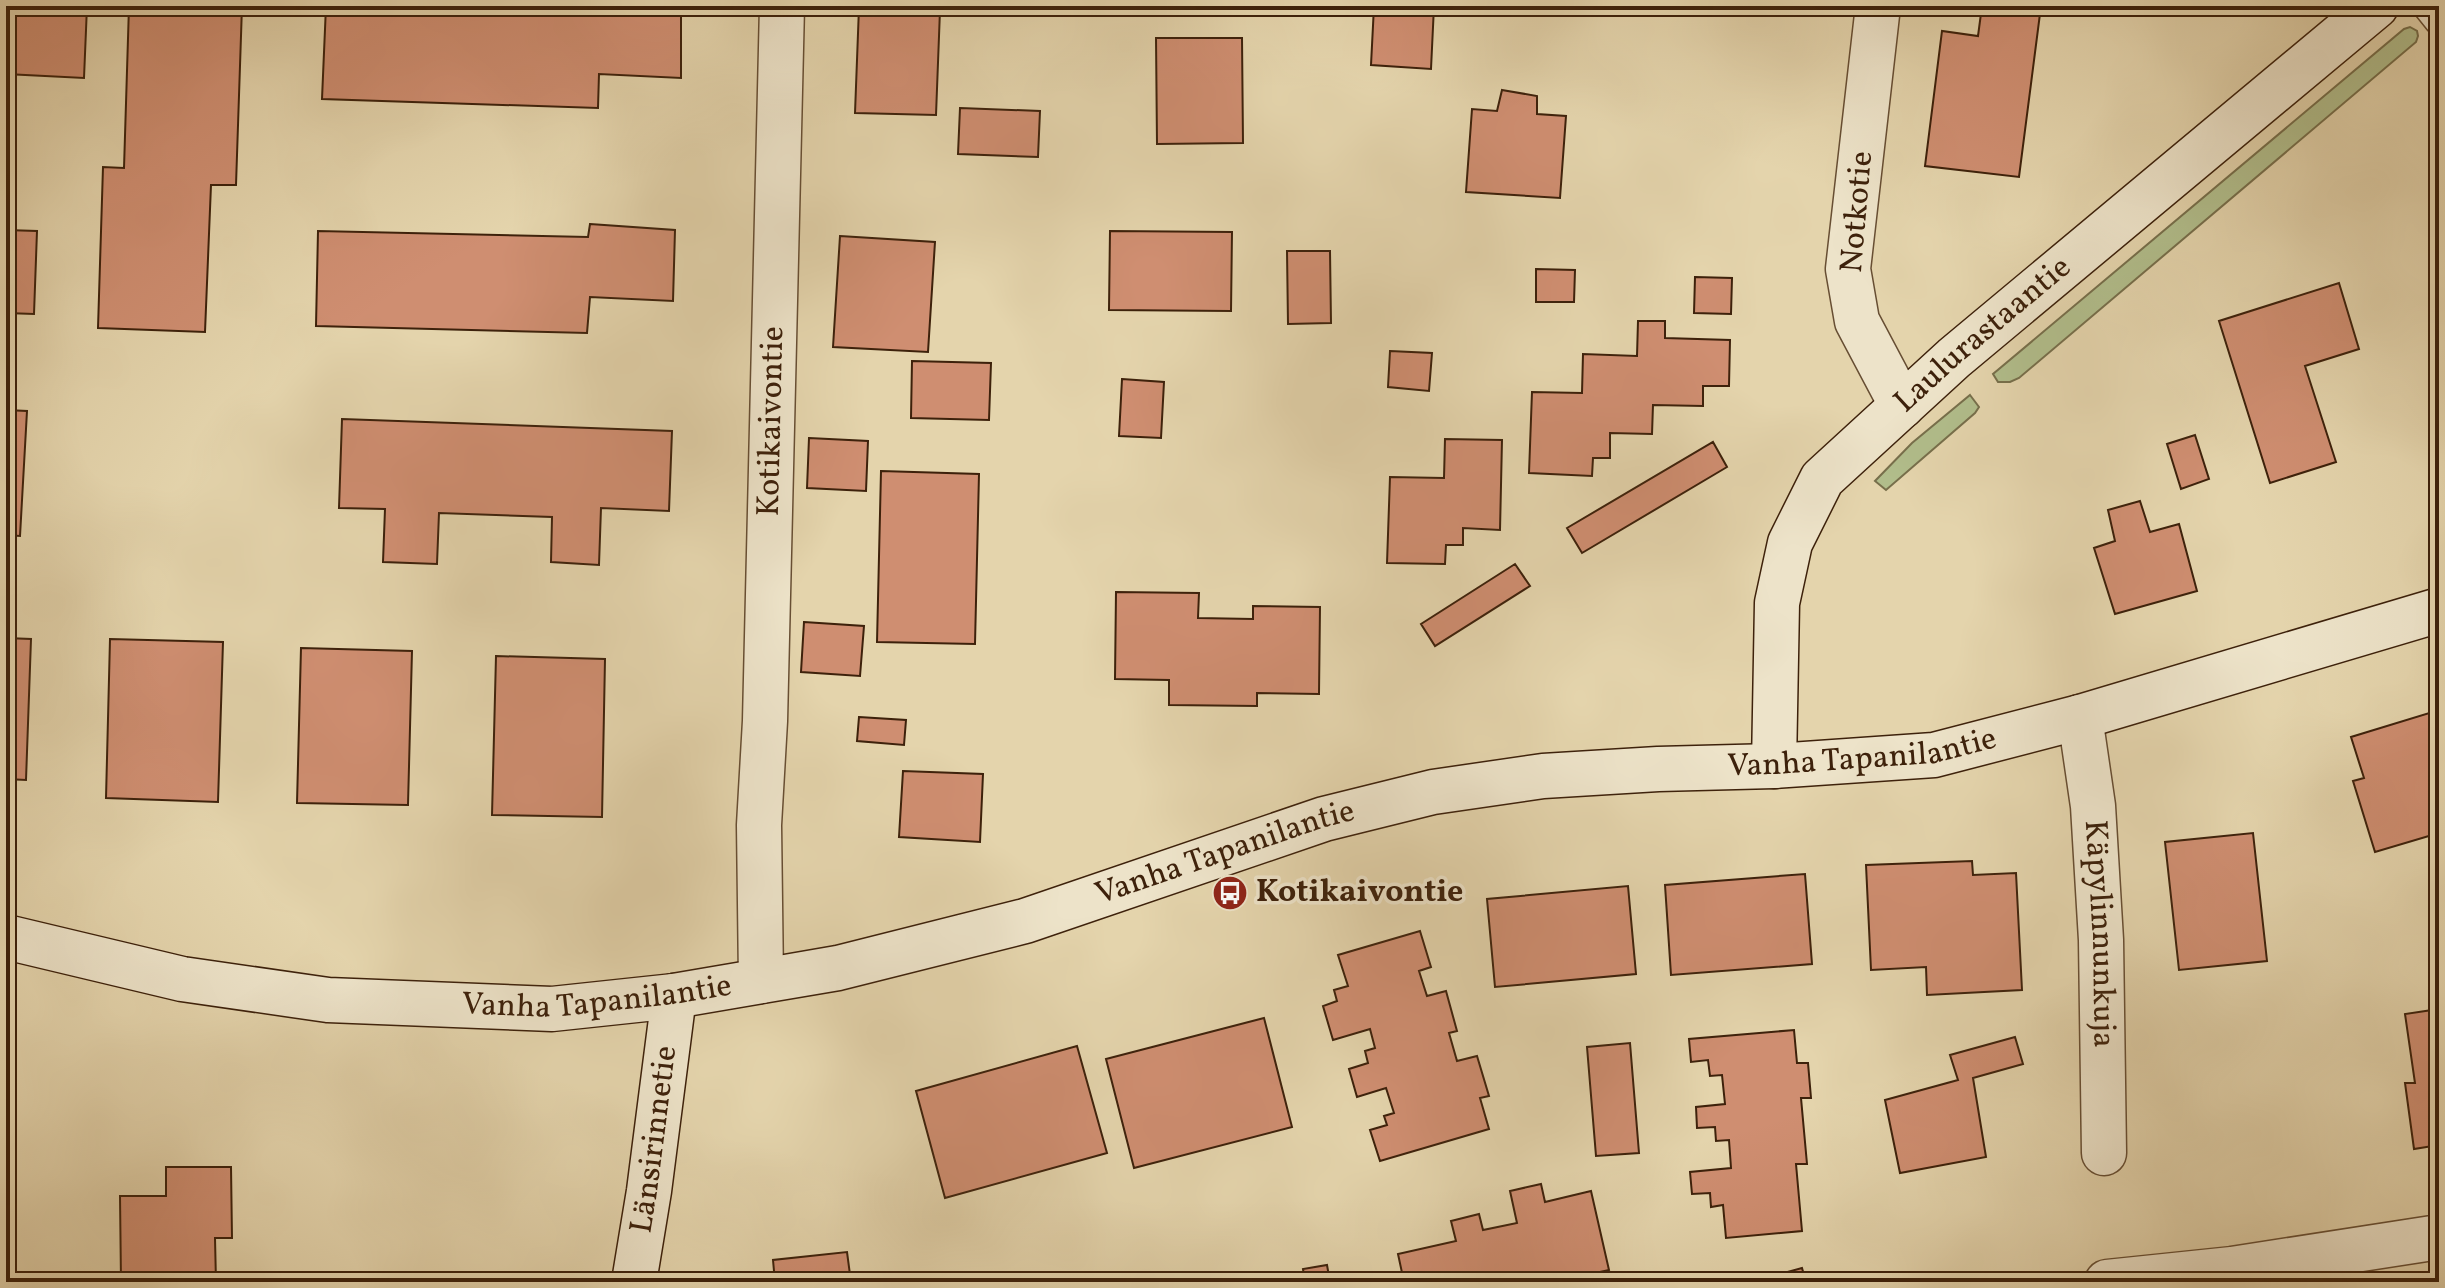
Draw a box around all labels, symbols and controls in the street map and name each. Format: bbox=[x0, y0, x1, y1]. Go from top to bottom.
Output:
street label: Notkotie bbox=[1831, 149, 1885, 275]
street label: Laulurastaantie bbox=[1885, 247, 2081, 424]
street label: Kotikaivontie bbox=[748, 326, 796, 517]
street label: Vanha Tapanilantie bbox=[1727, 718, 2001, 789]
street label: Vanha Tapanilantie bbox=[1090, 790, 1359, 917]
street label: Käpylinnunkuja bbox=[2072, 819, 2125, 1048]
place label: Kotikaivontie bbox=[1256, 871, 1463, 915]
bus stop icon: Kotikaivontie bbox=[1211, 874, 1249, 912]
street label: Vanha Tapanilantie bbox=[461, 965, 735, 1031]
street label: Länsirinnetie bbox=[620, 1043, 689, 1237]

